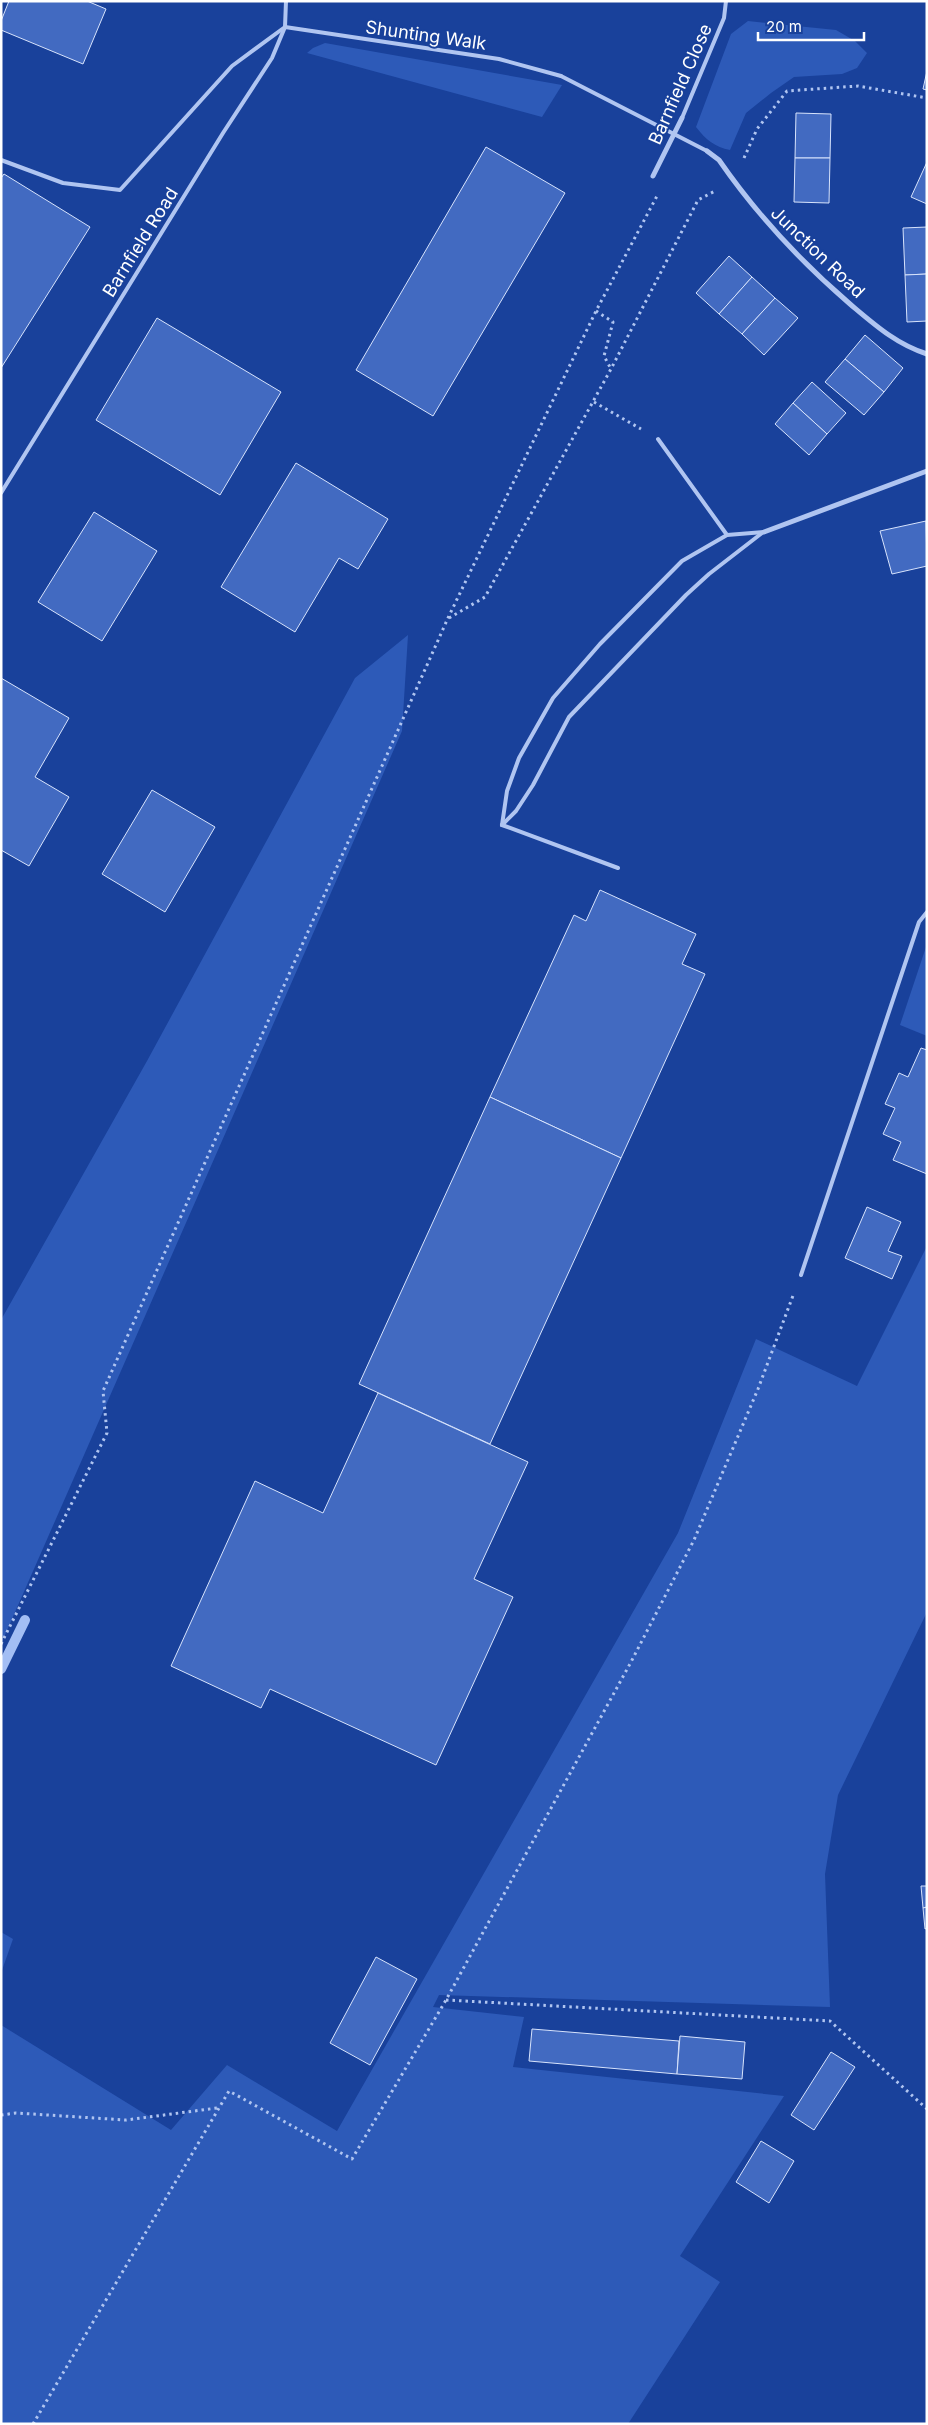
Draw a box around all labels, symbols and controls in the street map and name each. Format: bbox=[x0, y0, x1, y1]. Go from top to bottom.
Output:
scale bar bbox=[758, 10, 864, 42]
street label: Shunting Walk bbox=[364, 16, 488, 54]
text: 20 m bbox=[766, 17, 802, 36]
street label: Barnfield Close bbox=[644, 20, 716, 148]
street label: Barnfield Road bbox=[98, 183, 182, 301]
street label: Junction Road bbox=[767, 202, 869, 302]

